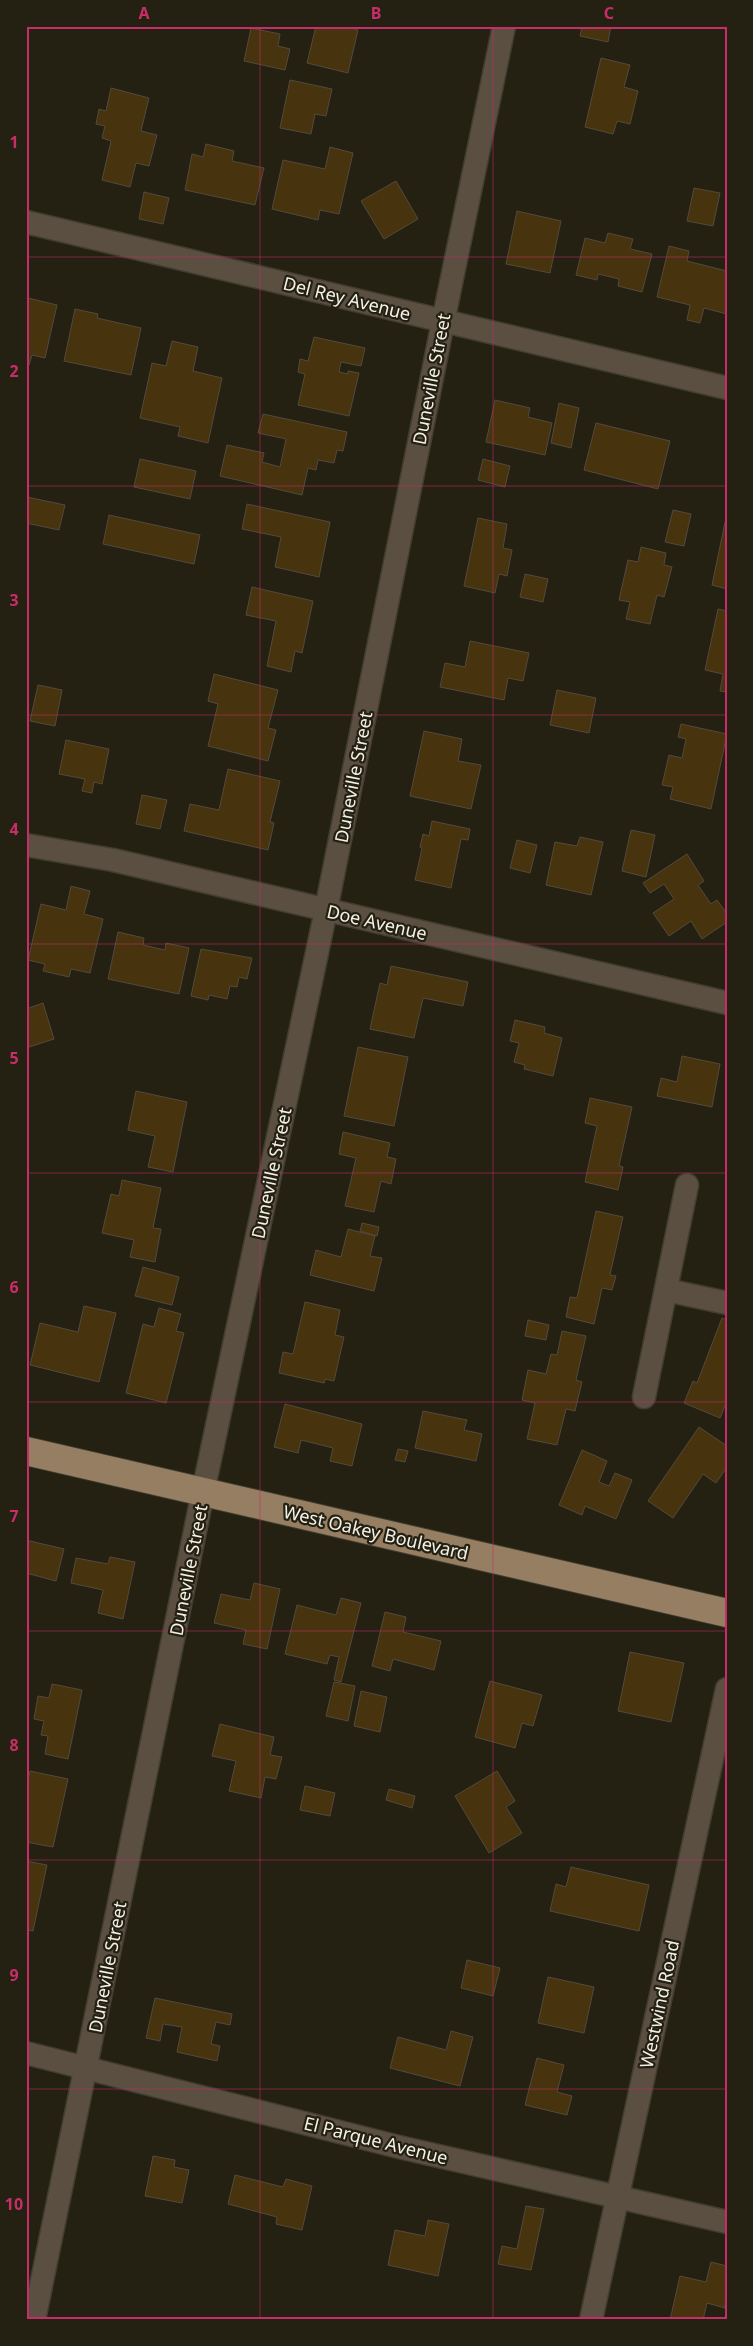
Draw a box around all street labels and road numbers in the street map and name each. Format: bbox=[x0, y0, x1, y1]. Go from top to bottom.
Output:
street label: Del Rey Avenue bbox=[281, 271, 413, 325]
street label: Duneville Street bbox=[406, 311, 456, 447]
street label: Duneville Street bbox=[328, 709, 378, 845]
street label: Doe Avenue bbox=[325, 899, 429, 945]
street label: Duneville Street bbox=[245, 1105, 297, 1241]
street label: West Oakey Boulevard bbox=[281, 1499, 471, 1565]
street label: Duneville Street bbox=[163, 1502, 213, 1638]
street label: Duneville Street bbox=[82, 1899, 132, 2035]
street label: Westwind Road bbox=[634, 1938, 684, 2070]
street label: El Parque Avenue bbox=[301, 2110, 451, 2170]

